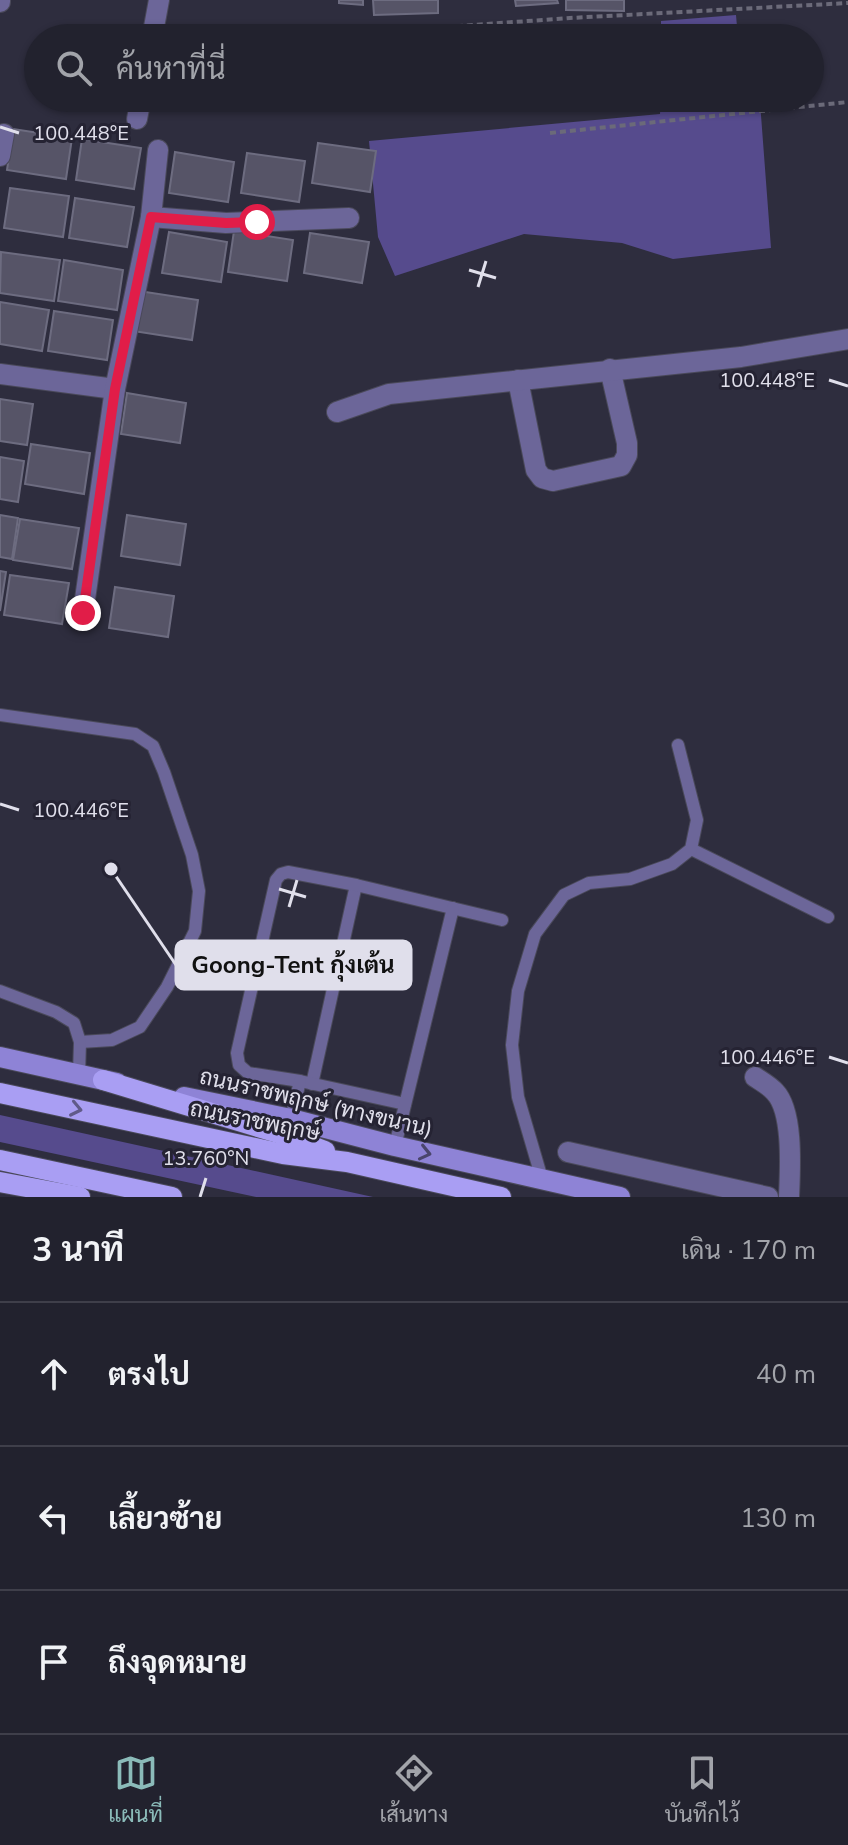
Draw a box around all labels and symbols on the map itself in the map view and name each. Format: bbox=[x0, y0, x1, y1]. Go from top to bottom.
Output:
text: 100.448°E bbox=[33, 120, 129, 147]
route start bbox=[239, 204, 275, 240]
text: 100.448°E bbox=[719, 367, 815, 394]
route end bbox=[65, 595, 101, 631]
text: 100.446°E bbox=[33, 797, 129, 824]
callout: Goong-Tent กุ้งเต้น bbox=[176, 941, 411, 989]
text: Goong-Tent กุ้งเต้น bbox=[191, 949, 395, 982]
text: 100.446°E bbox=[719, 1044, 815, 1071]
street label: ถนนราชพฤกษ์ (ทางขนาน) bbox=[197, 1063, 435, 1143]
street label: ถนนราชพฤกษ์ bbox=[188, 1095, 322, 1147]
one-way arrow bbox=[69, 1100, 83, 1117]
one-way arrow bbox=[417, 1144, 431, 1161]
text: 13.760°N bbox=[163, 1145, 249, 1172]

